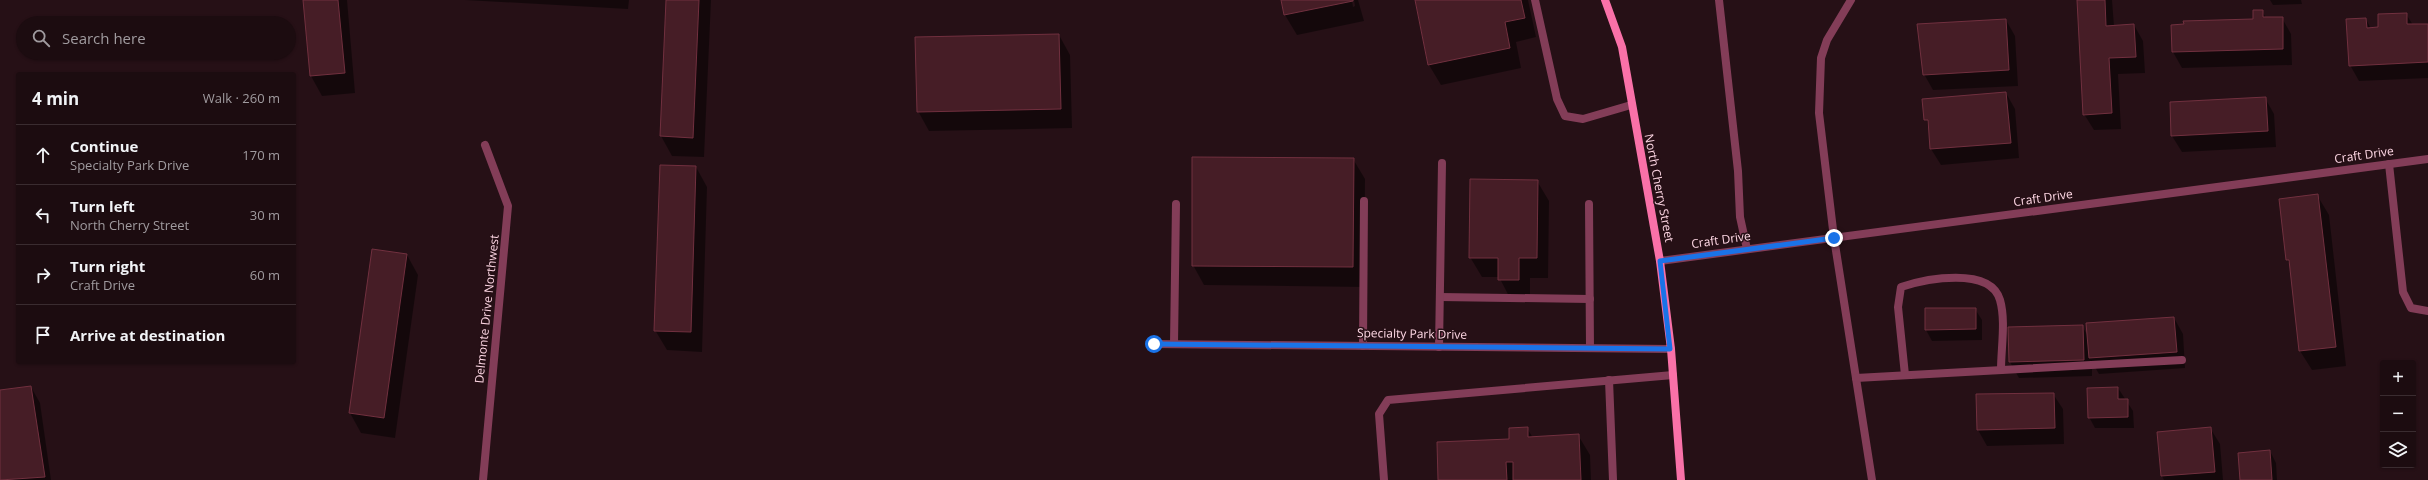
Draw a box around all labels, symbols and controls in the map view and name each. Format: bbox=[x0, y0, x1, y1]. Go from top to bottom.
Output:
search box bbox=[16, 16, 296, 60]
icon: search bbox=[30, 27, 52, 49]
text: Search here bbox=[62, 28, 146, 48]
text: 4 min bbox=[32, 87, 79, 110]
text: Walk · 260 m bbox=[203, 89, 280, 107]
street label: North Cherry Street bbox=[1641, 132, 1678, 244]
text: Continue bbox=[70, 136, 138, 156]
street label: Craft Drive bbox=[2333, 142, 2395, 167]
icon: ahead bbox=[32, 144, 54, 166]
text: 170 m bbox=[242, 146, 280, 164]
text: Specialty Park Drive bbox=[70, 156, 189, 174]
street label: Craft Drive bbox=[2012, 185, 2074, 210]
text: Turn left bbox=[70, 196, 135, 216]
icon: left bbox=[32, 204, 54, 226]
text: 30 m bbox=[250, 206, 280, 224]
text: North Cherry Street bbox=[70, 216, 189, 234]
street label: Craft Drive bbox=[1690, 227, 1752, 252]
route end bbox=[1825, 229, 1843, 247]
street label: Delmonte Drive Northwest bbox=[470, 234, 503, 384]
text: Turn right bbox=[70, 256, 145, 276]
icon: right bbox=[32, 264, 54, 286]
text: 60 m bbox=[250, 266, 280, 284]
text: Craft Drive bbox=[70, 276, 135, 294]
icon: arrive bbox=[32, 324, 54, 346]
street label: Specialty Park Drive bbox=[1357, 324, 1467, 343]
text: Arrive at destination bbox=[70, 325, 225, 345]
route start bbox=[1145, 335, 1163, 353]
map controls bbox=[2380, 360, 2416, 468]
button: + bbox=[2380, 360, 2416, 396]
button: − bbox=[2380, 396, 2416, 432]
button: layers bbox=[2380, 432, 2416, 468]

